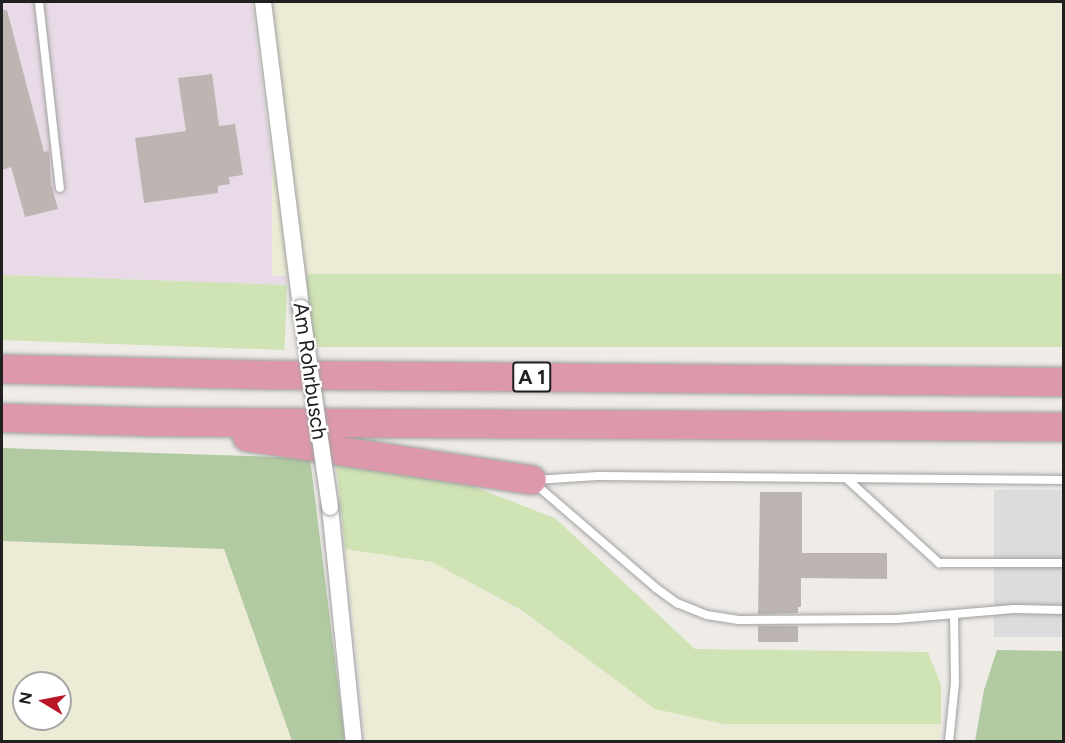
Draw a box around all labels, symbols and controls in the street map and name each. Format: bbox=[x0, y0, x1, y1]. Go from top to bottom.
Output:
street label: Am Rohrbusch bbox=[288, 301, 332, 441]
road number: A 1 bbox=[511, 360, 553, 394]
north arrow bbox=[12, 671, 72, 731]
text: N bbox=[15, 690, 36, 706]

